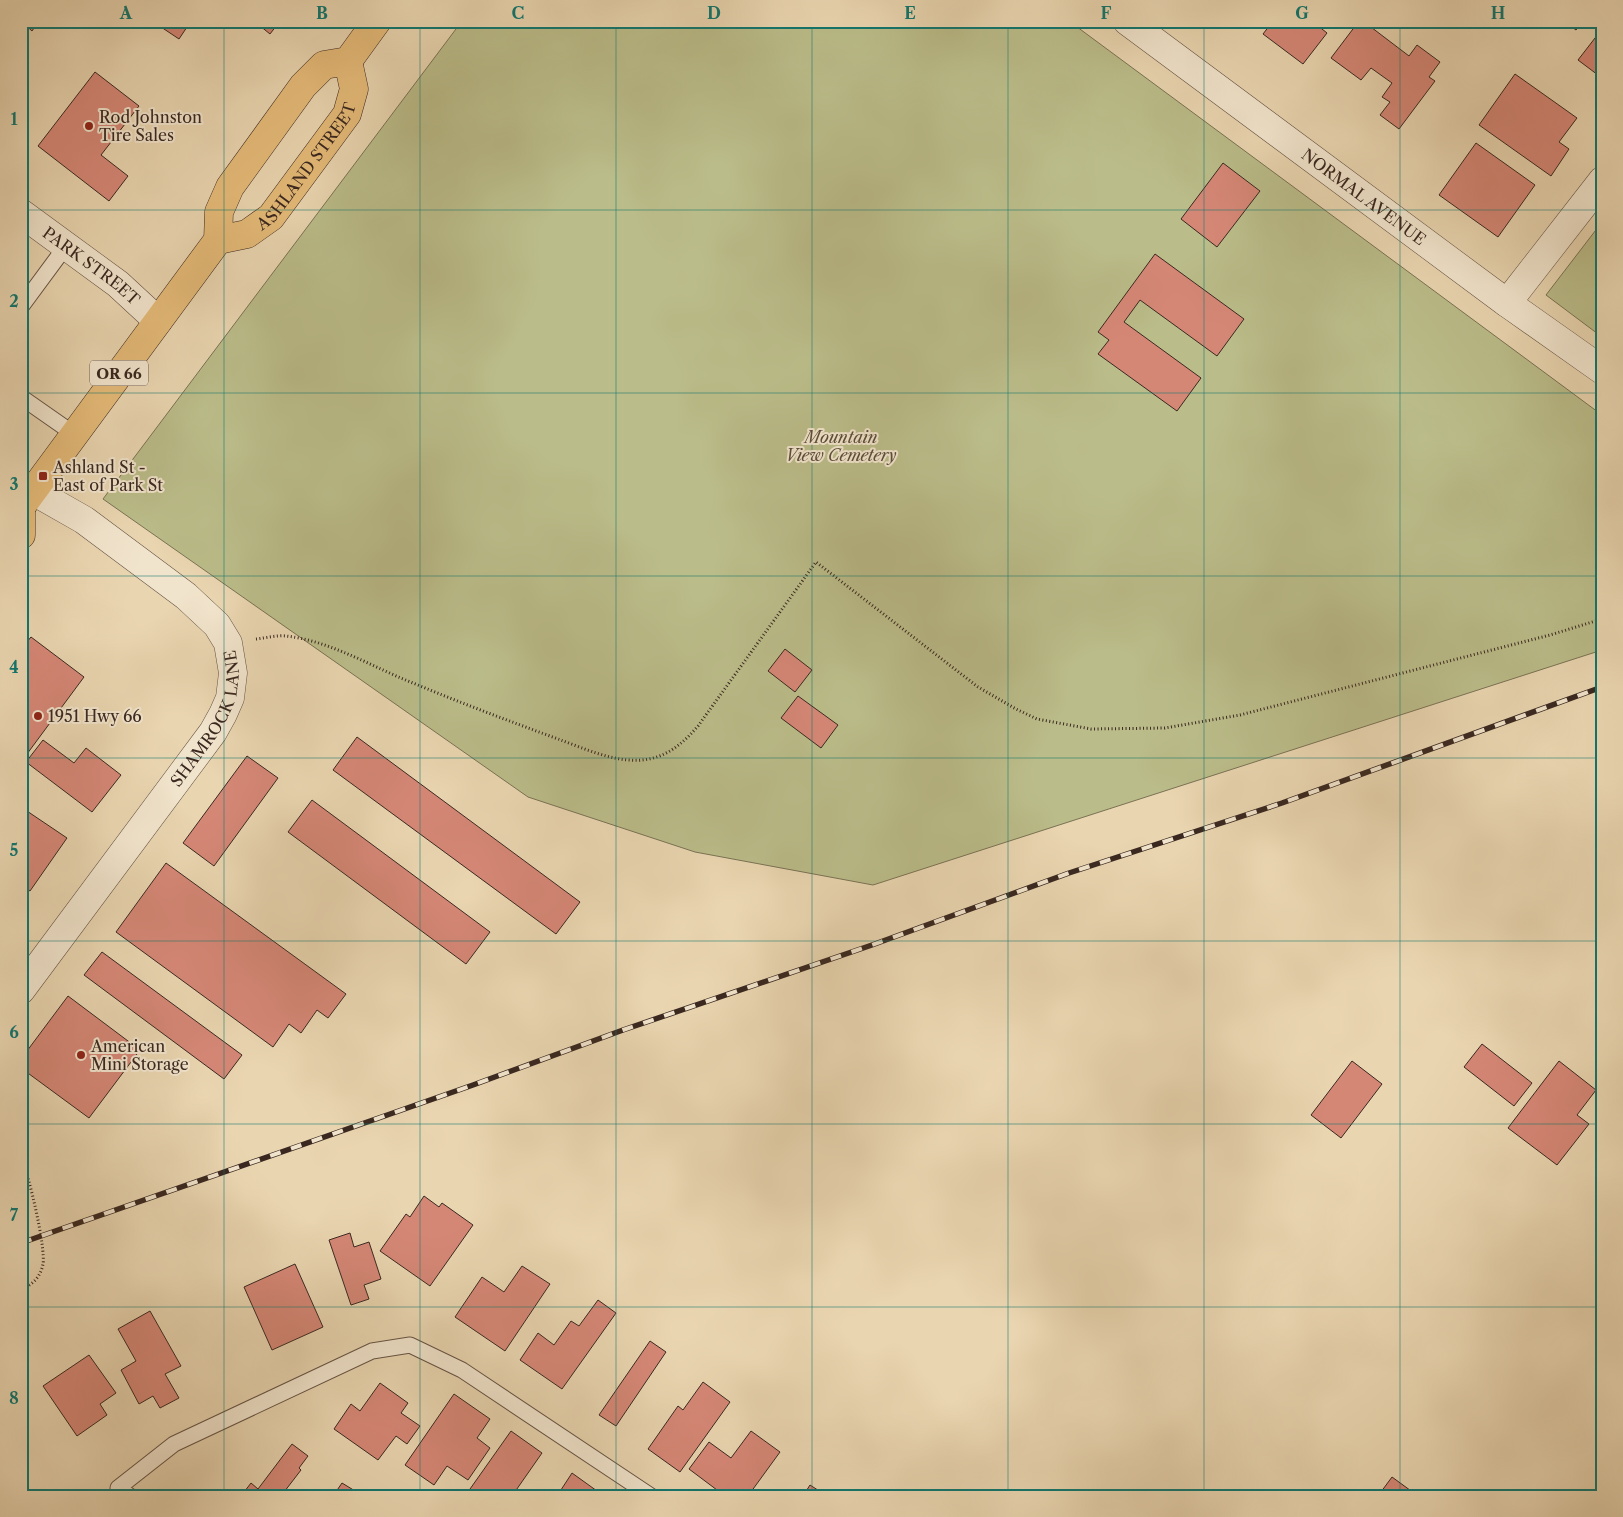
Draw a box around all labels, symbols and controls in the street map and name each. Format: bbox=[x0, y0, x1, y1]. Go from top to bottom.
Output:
text: A bbox=[119, 3, 133, 23]
text: B bbox=[316, 3, 328, 23]
text: C bbox=[512, 3, 524, 23]
text: D bbox=[707, 3, 721, 23]
text: E bbox=[904, 3, 916, 23]
text: F bbox=[1101, 3, 1112, 23]
text: G bbox=[1295, 3, 1309, 23]
text: H bbox=[1491, 3, 1505, 23]
street label: ASHLAND STREET bbox=[252, 100, 360, 235]
place label: Rod Johnston Tire Sales bbox=[99, 107, 202, 145]
text: 1 bbox=[10, 109, 18, 129]
marker: Rod Johnston Tire Sales bbox=[83, 120, 95, 132]
street label: NORMAL AVENUE bbox=[1298, 144, 1430, 249]
street label: PARK STREET bbox=[39, 222, 144, 309]
text: 2 bbox=[9, 291, 19, 311]
road number: OR 66 bbox=[90, 360, 148, 386]
park label: Mountain View Cemetery bbox=[786, 427, 896, 465]
place label: Ashland St - East of Park St bbox=[52, 457, 163, 495]
marker: Ashland St - East of Park St bbox=[37, 470, 49, 482]
text: 3 bbox=[9, 474, 19, 494]
street label: SHAMROCK LANE bbox=[166, 649, 243, 790]
text: 4 bbox=[9, 657, 19, 677]
place label: 1951 Hwy 66 bbox=[48, 706, 142, 726]
marker: 1951 Hwy 66 bbox=[32, 710, 44, 722]
text: 5 bbox=[10, 840, 19, 860]
text: 6 bbox=[9, 1022, 19, 1042]
place label: American Mini Storage bbox=[90, 1036, 189, 1074]
marker: American Mini Storage bbox=[75, 1049, 87, 1061]
text: 7 bbox=[10, 1205, 19, 1225]
text: 8 bbox=[9, 1388, 19, 1408]

